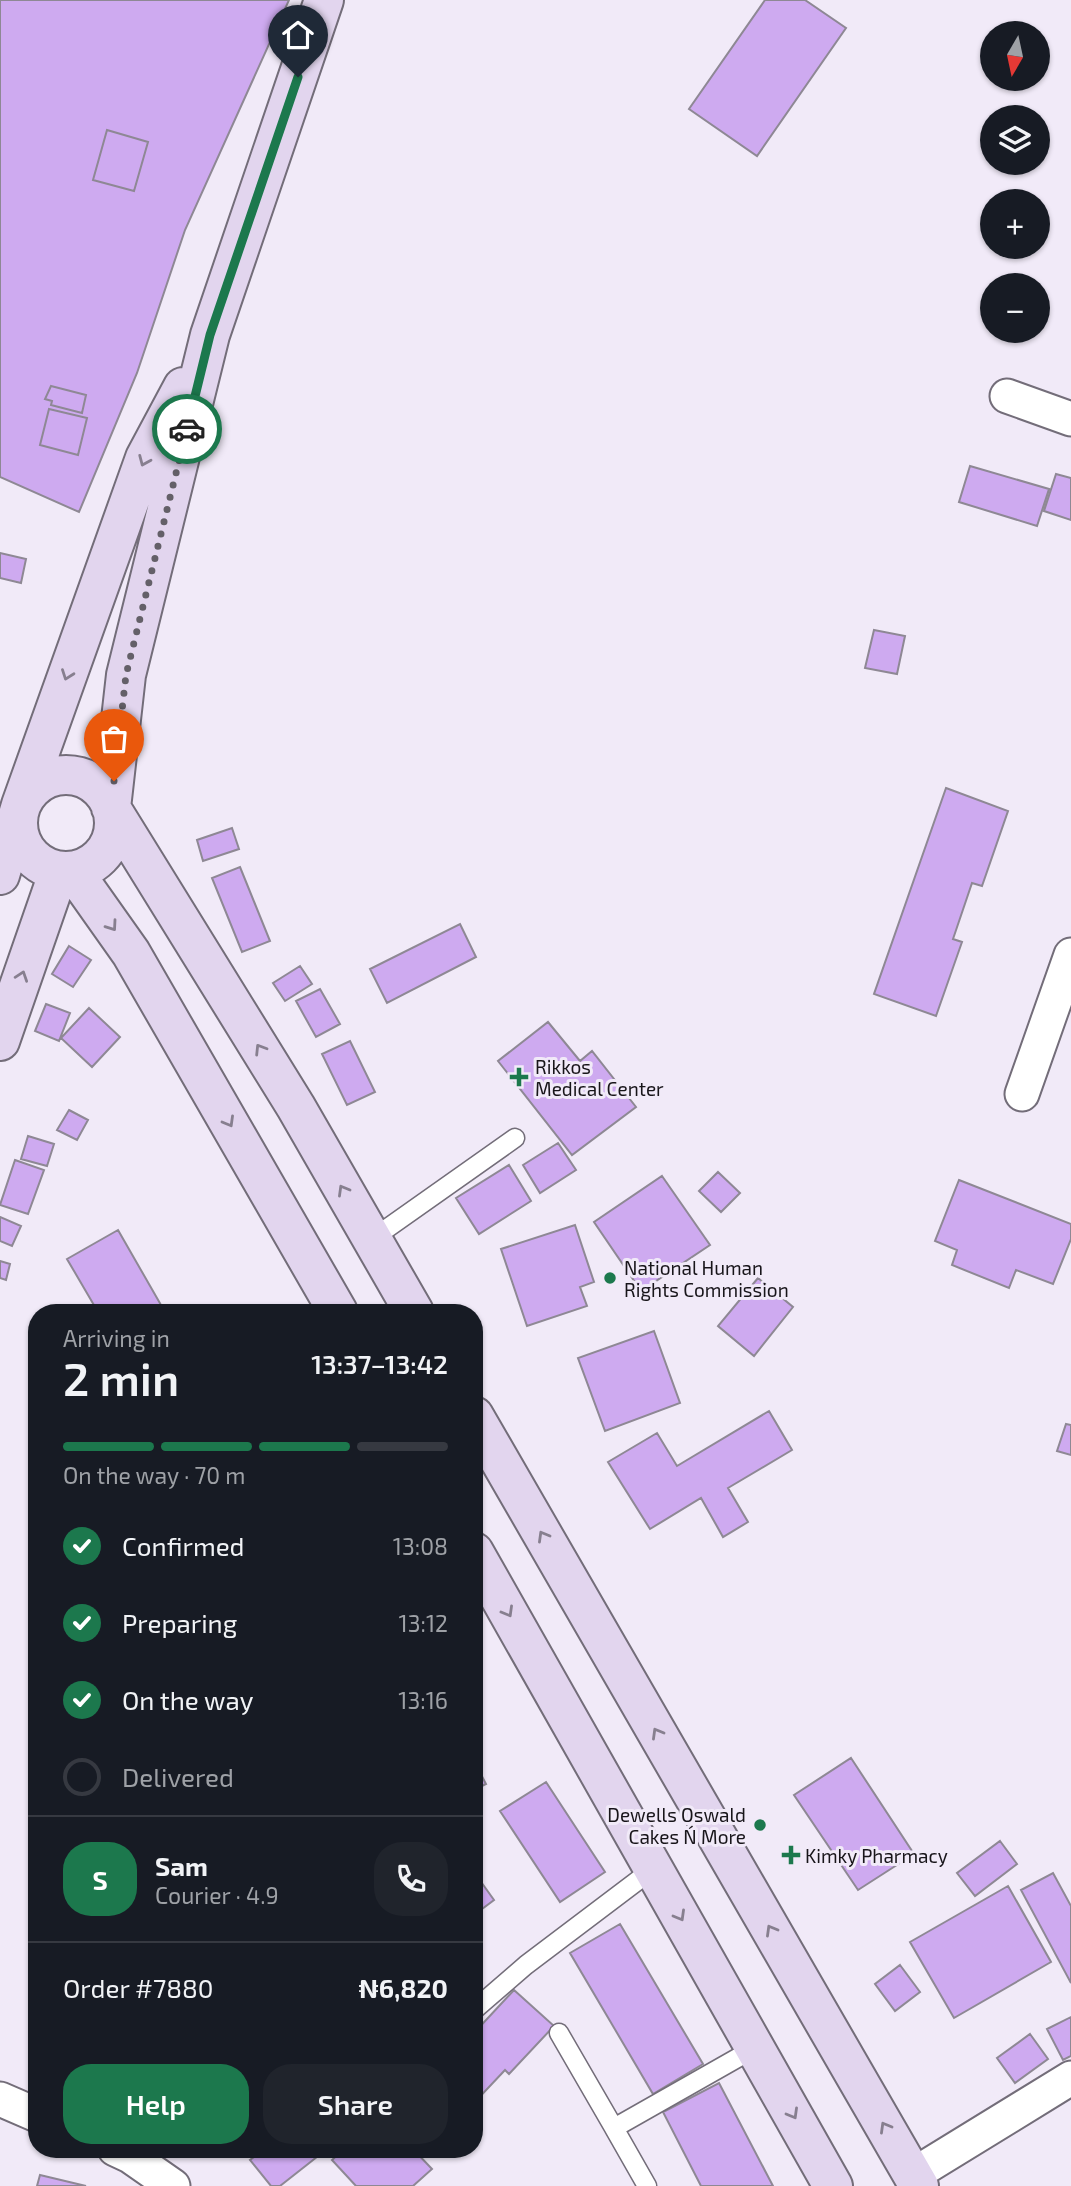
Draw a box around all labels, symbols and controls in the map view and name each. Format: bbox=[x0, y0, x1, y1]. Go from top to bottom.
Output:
pin bbox=[268, 5, 328, 77]
icon: home bbox=[279, 16, 317, 54]
north arrow bbox=[980, 21, 1050, 91]
map controls bbox=[980, 21, 1050, 343]
button: layers bbox=[980, 105, 1050, 175]
button: + bbox=[980, 189, 1050, 259]
button: − bbox=[980, 273, 1050, 343]
courier bbox=[152, 394, 222, 464]
icon: car bbox=[168, 410, 206, 448]
one-way arrow bbox=[139, 454, 153, 466]
one-way arrow bbox=[61, 668, 75, 680]
pin bbox=[84, 709, 144, 781]
icon: bag bbox=[95, 720, 133, 758]
one-way arrow bbox=[104, 918, 116, 931]
one-way arrow bbox=[14, 971, 28, 983]
one-way arrow bbox=[255, 1044, 268, 1057]
place label: Rikkos Medical Center bbox=[535, 1055, 664, 1100]
marker: Rikkos Medical Center bbox=[509, 1067, 529, 1087]
one-way arrow bbox=[221, 1114, 234, 1127]
one-way arrow bbox=[339, 1184, 352, 1197]
place label: National Human Rights Commission bbox=[624, 1256, 789, 1301]
marker: National Human Rights Commission bbox=[602, 1270, 618, 1286]
text: Arriving in bbox=[63, 1324, 170, 1352]
text: 13:37–13:42 bbox=[311, 1348, 448, 1379]
text: 2 min bbox=[63, 1350, 179, 1405]
text: On the way · 70 m bbox=[63, 1461, 245, 1489]
icon: check bbox=[63, 1527, 101, 1565]
text: Confirmed bbox=[122, 1530, 245, 1561]
one-way arrow bbox=[539, 1530, 552, 1543]
text: 13:08 bbox=[393, 1532, 448, 1560]
icon: check bbox=[63, 1604, 101, 1642]
one-way arrow bbox=[500, 1605, 513, 1617]
text: Preparing bbox=[122, 1607, 237, 1638]
text: 13:12 bbox=[399, 1609, 448, 1637]
icon: check bbox=[63, 1681, 101, 1719]
text: On the way bbox=[122, 1684, 253, 1715]
text: 13:16 bbox=[398, 1686, 448, 1714]
one-way arrow bbox=[652, 1727, 665, 1740]
text: Delivered bbox=[122, 1761, 234, 1792]
place label: Dewells Oswald Cakes Ń More bbox=[607, 1803, 746, 1848]
marker: Dewells Oswald Cakes Ń More bbox=[752, 1817, 768, 1833]
button: phone bbox=[374, 1842, 448, 1916]
place label: Kimky Pharmacy bbox=[805, 1844, 948, 1867]
marker: Kimky Pharmacy bbox=[783, 1847, 799, 1863]
text: Sam bbox=[155, 1850, 208, 1881]
text: S bbox=[92, 1864, 108, 1895]
text: Courier · 4.9 bbox=[155, 1881, 279, 1909]
one-way arrow bbox=[672, 1909, 685, 1922]
one-way arrow bbox=[766, 1924, 779, 1937]
text: Order #7880 bbox=[63, 1972, 213, 2003]
text: ₦6,820 bbox=[359, 1972, 448, 2003]
button: Help bbox=[63, 2064, 249, 2144]
button: Share bbox=[263, 2064, 448, 2144]
one-way arrow bbox=[785, 2107, 798, 2120]
one-way arrow bbox=[880, 2121, 893, 2134]

